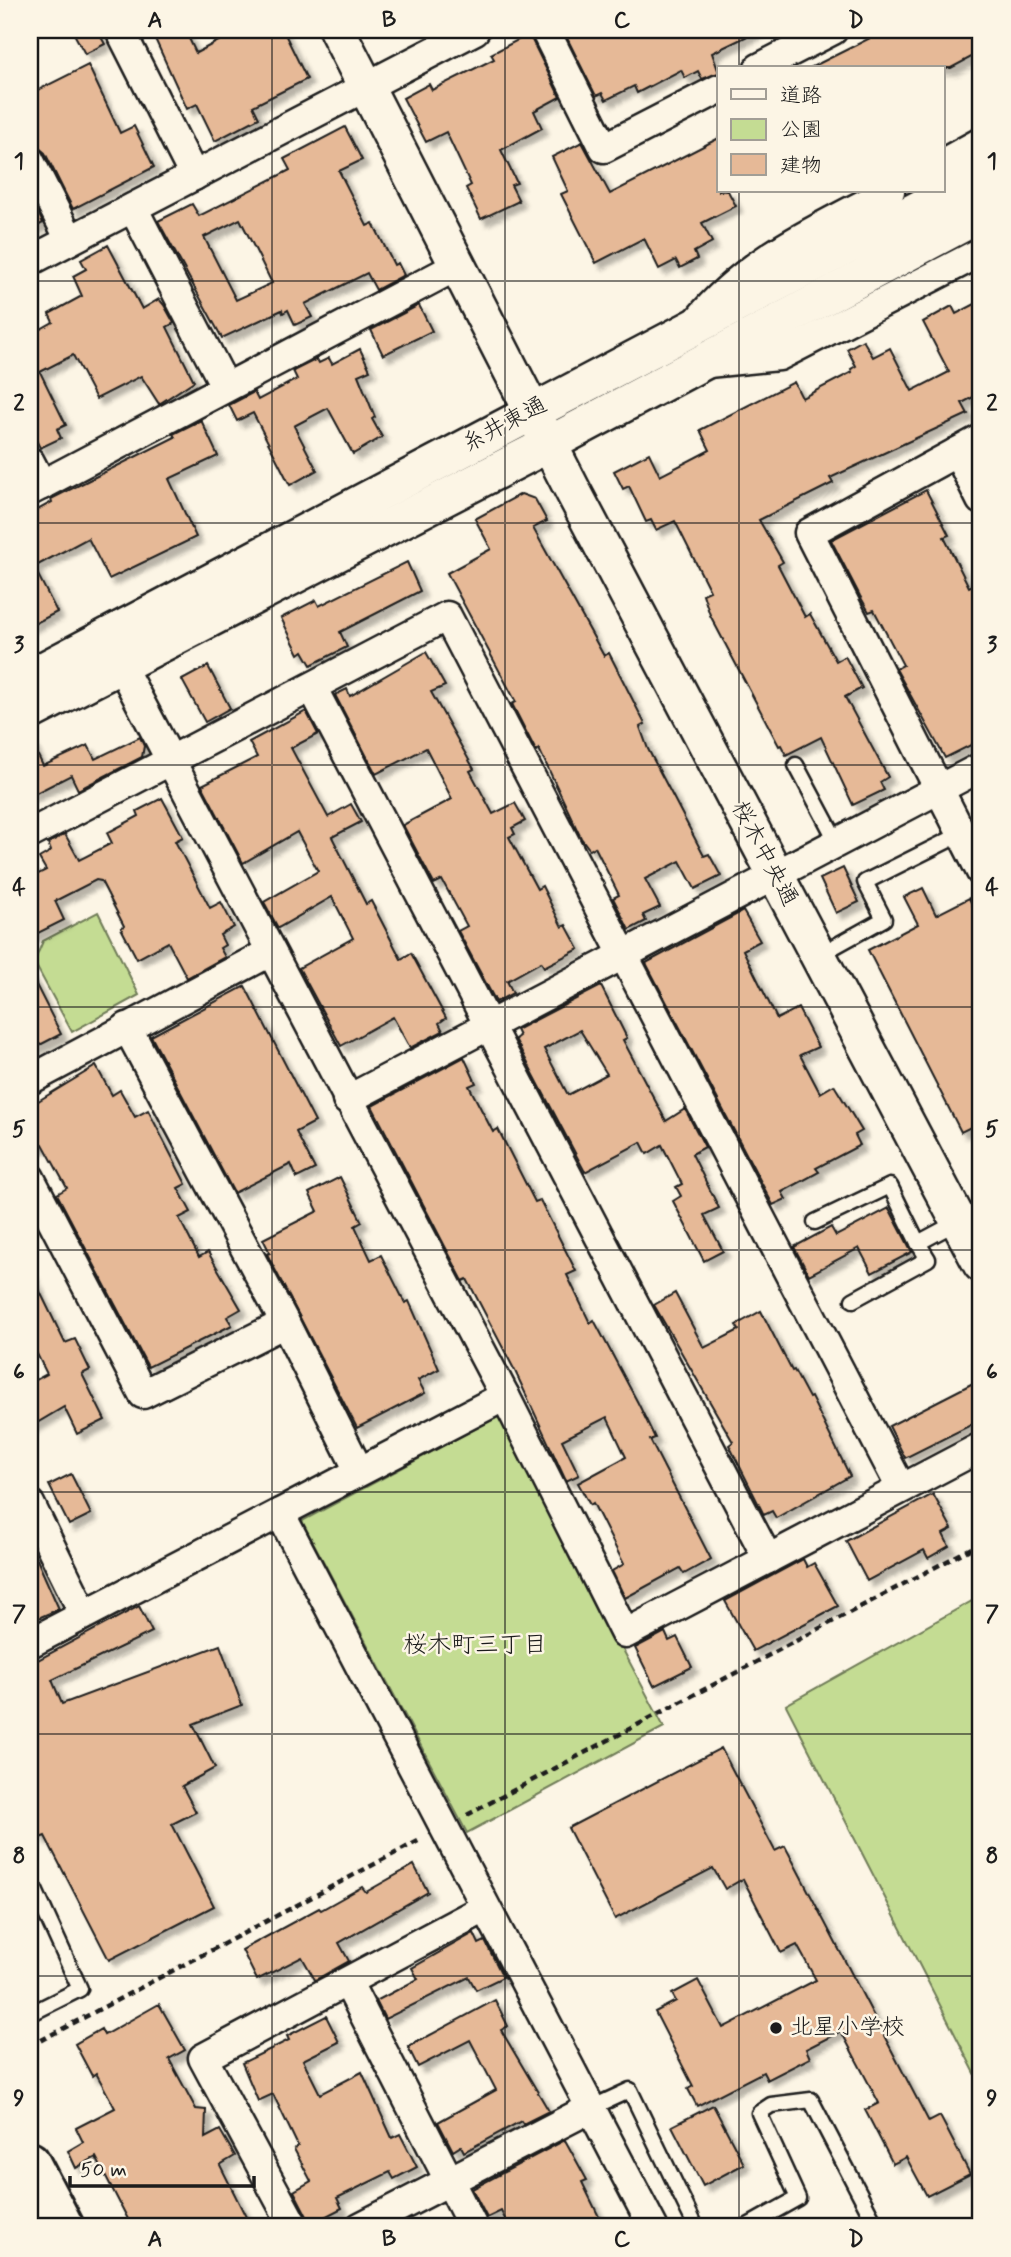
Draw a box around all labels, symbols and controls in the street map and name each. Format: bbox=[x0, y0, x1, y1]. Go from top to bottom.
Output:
text: A bbox=[147, 6, 163, 36]
text: B bbox=[382, 6, 397, 36]
text: C bbox=[614, 6, 631, 36]
text: D bbox=[848, 6, 864, 36]
legend bbox=[717, 66, 944, 192]
text: 道路 bbox=[780, 82, 822, 110]
text: 公園 bbox=[780, 116, 822, 144]
text: 1 bbox=[14, 147, 24, 177]
text: 1 bbox=[987, 147, 997, 177]
text: 建物 bbox=[780, 152, 822, 180]
text: 2 bbox=[13, 389, 25, 419]
text: 2 bbox=[986, 389, 998, 419]
street label: 糸井東通 bbox=[457, 390, 553, 460]
text: 3 bbox=[14, 631, 25, 661]
text: 3 bbox=[987, 631, 998, 661]
street label: 桜木中央通 bbox=[724, 796, 804, 912]
text: 4 bbox=[12, 873, 26, 903]
text: 4 bbox=[985, 873, 999, 903]
text: 5 bbox=[12, 1115, 26, 1145]
text: 5 bbox=[985, 1115, 999, 1145]
text: 6 bbox=[13, 1358, 25, 1388]
text: 6 bbox=[986, 1358, 998, 1388]
text: 7 bbox=[12, 1600, 26, 1630]
text: 7 bbox=[985, 1600, 999, 1630]
district label: 桜木町三丁目 bbox=[403, 1630, 547, 1661]
text: 8 bbox=[13, 1842, 25, 1872]
text: 8 bbox=[986, 1842, 998, 1872]
place label: 北星小学校 bbox=[790, 2013, 905, 2043]
marker: 北星小学校 bbox=[768, 2020, 784, 2036]
text: 9 bbox=[13, 2084, 25, 2114]
text: 9 bbox=[986, 2084, 998, 2114]
scale bar bbox=[70, 2145, 254, 2189]
text: 50 m bbox=[80, 2156, 127, 2184]
text: A bbox=[147, 2225, 163, 2255]
text: B bbox=[382, 2225, 397, 2255]
text: C bbox=[614, 2225, 631, 2255]
text: D bbox=[848, 2225, 864, 2255]

